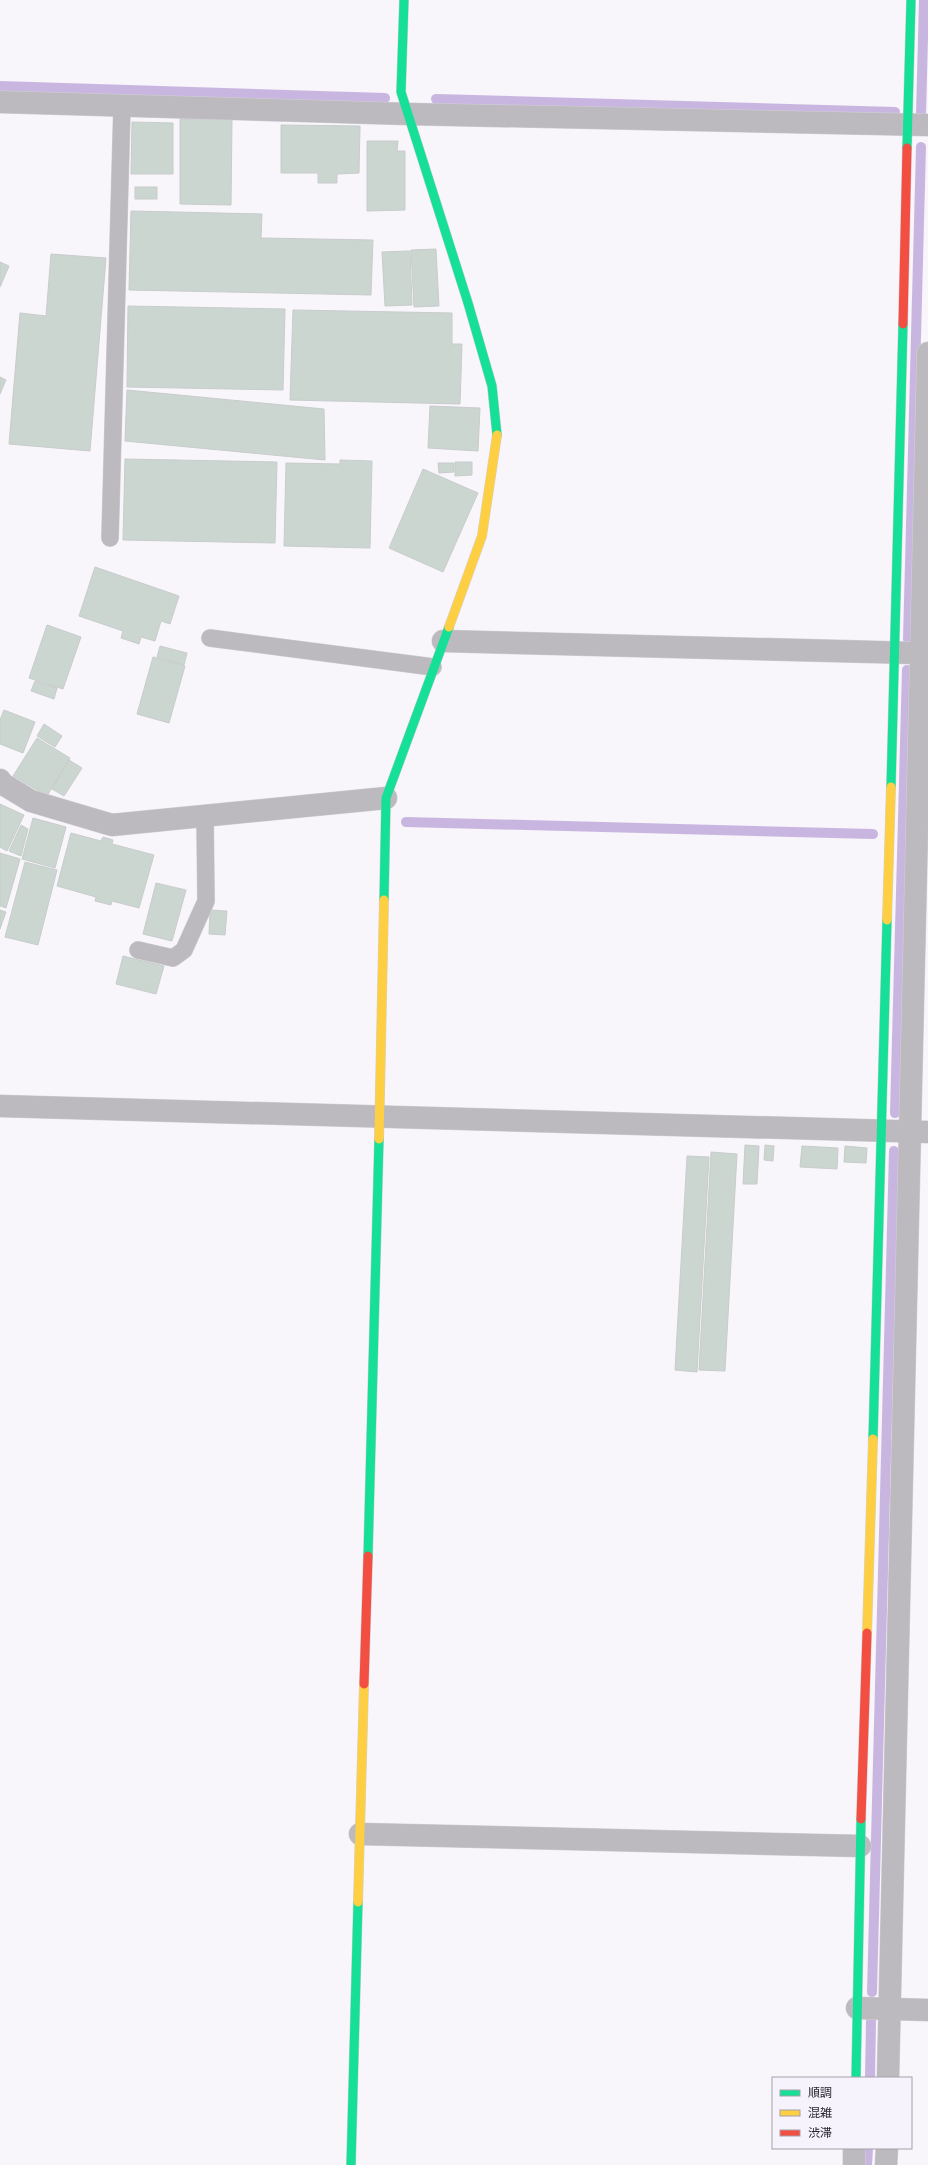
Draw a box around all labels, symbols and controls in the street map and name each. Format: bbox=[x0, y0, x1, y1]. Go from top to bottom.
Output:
legend bbox=[772, 2077, 912, 2149]
text: 順調 bbox=[808, 2086, 832, 2100]
text: 混雑 bbox=[808, 2106, 832, 2120]
text: 渋滞 bbox=[808, 2126, 832, 2140]

